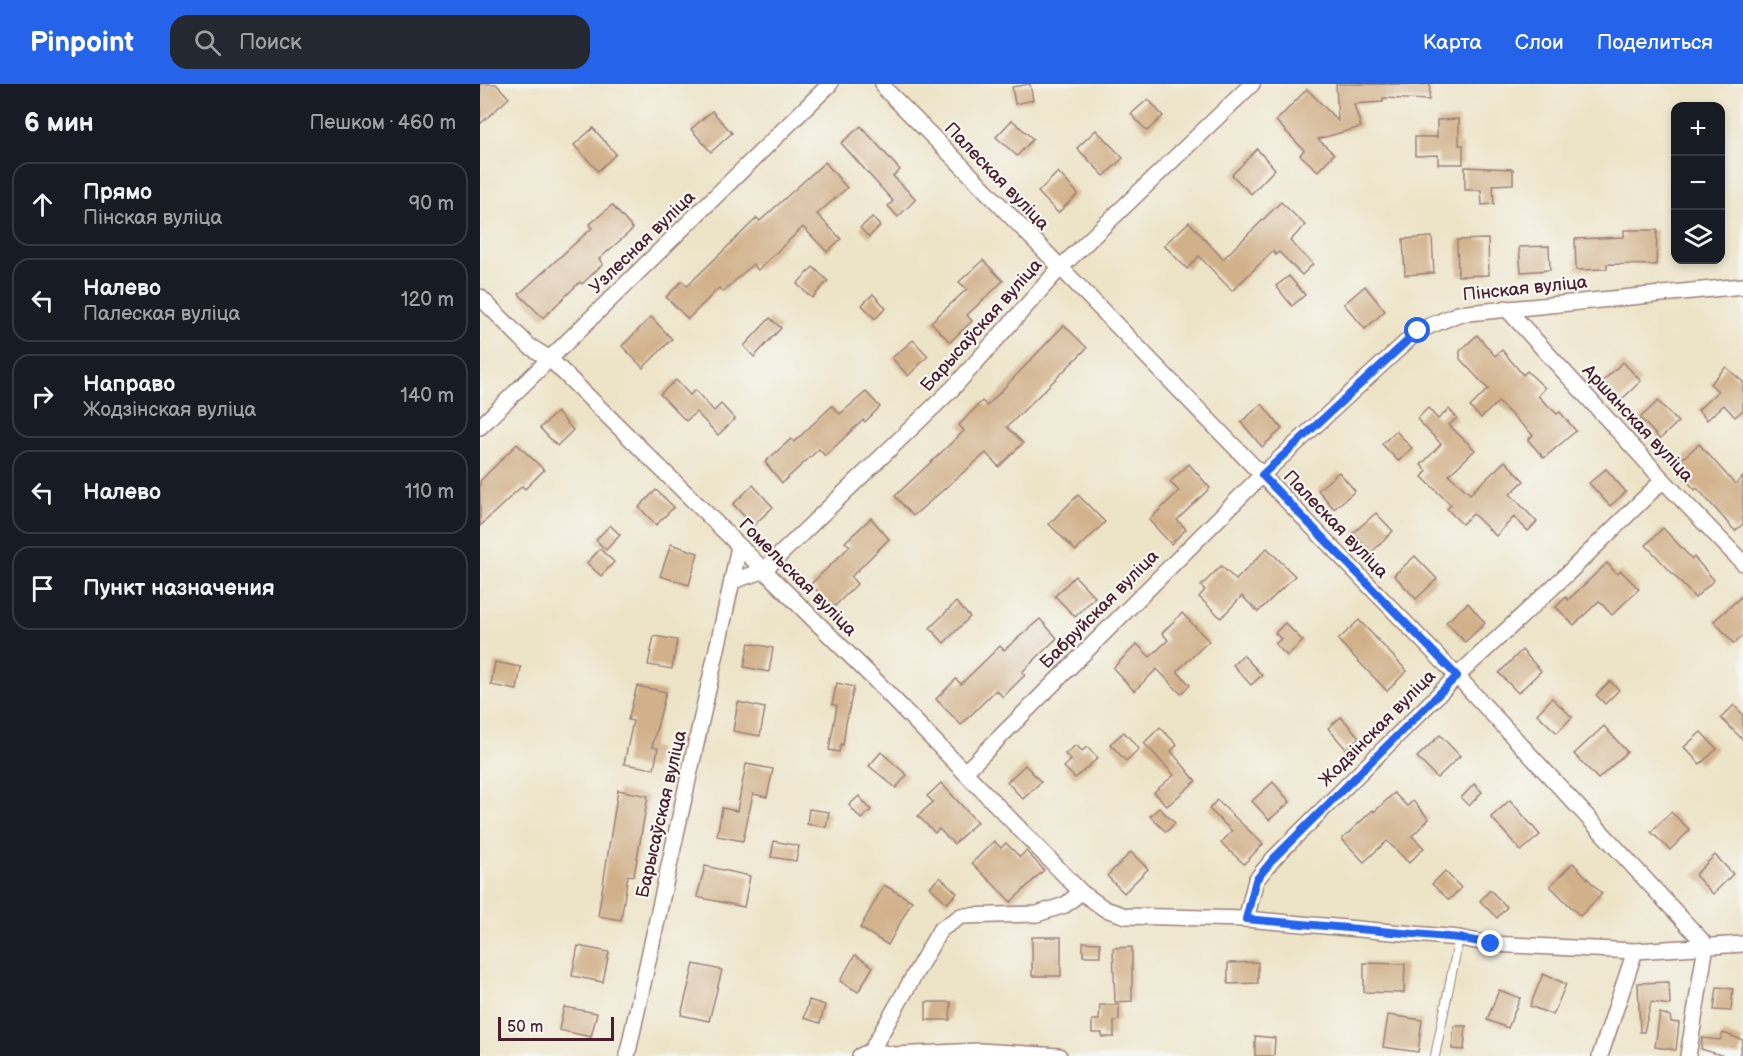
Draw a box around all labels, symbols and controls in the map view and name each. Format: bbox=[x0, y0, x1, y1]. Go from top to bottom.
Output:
search box bbox=[170, 15, 590, 69]
text: Pinpoint bbox=[30, 26, 134, 59]
icon: search bbox=[191, 26, 224, 59]
text: Поиск bbox=[239, 29, 302, 56]
text: Карта bbox=[1423, 30, 1482, 55]
text: Слои bbox=[1515, 30, 1564, 55]
text: Поделиться bbox=[1597, 30, 1713, 55]
map controls bbox=[1671, 102, 1725, 264]
button: + bbox=[1671, 102, 1725, 156]
text: 6 мин bbox=[24, 108, 94, 139]
text: Пешком · 460 m bbox=[309, 111, 456, 135]
street label: Палеская вуліца bbox=[940, 118, 1054, 235]
button: − bbox=[1671, 156, 1725, 210]
text: Прямо bbox=[83, 179, 152, 206]
street label: Узлесная вуліца bbox=[585, 186, 700, 298]
icon: ahead bbox=[26, 188, 59, 221]
text: 90 m bbox=[409, 192, 454, 216]
text: Пінская вуліца bbox=[83, 206, 222, 230]
button: layers bbox=[1671, 210, 1725, 264]
street label: Барысаўская вуліца bbox=[916, 254, 1047, 396]
street label: Пінская вуліца bbox=[1462, 271, 1589, 305]
text: Налево bbox=[83, 275, 161, 302]
icon: left bbox=[26, 284, 59, 317]
text: 120 m bbox=[401, 288, 454, 312]
text: Палеская вуліца bbox=[83, 302, 240, 326]
route start bbox=[1404, 317, 1430, 343]
street label: Аршанская вуліца bbox=[1577, 360, 1698, 487]
text: Направо bbox=[83, 371, 175, 398]
icon: right bbox=[26, 380, 59, 413]
text: 140 m bbox=[400, 384, 454, 408]
text: Жодзінская вуліца bbox=[83, 398, 256, 422]
street label: Палеская вуліца bbox=[1279, 466, 1393, 583]
icon: left bbox=[26, 476, 59, 509]
text: Налево bbox=[83, 479, 161, 506]
text: 110 m bbox=[405, 480, 454, 504]
street label: Гомельская вуліца bbox=[735, 514, 861, 641]
street label: Бабруйская вуліца bbox=[1036, 545, 1163, 673]
icon: arrive bbox=[26, 572, 59, 605]
text: Пункт назначения bbox=[83, 575, 275, 602]
street label: Жодзінская вуліца bbox=[1315, 665, 1440, 791]
street label: Барысаўская вуліца bbox=[632, 728, 691, 900]
route end bbox=[1477, 930, 1503, 956]
scale bar bbox=[498, 1014, 614, 1042]
text: 50 m bbox=[507, 1018, 543, 1037]

